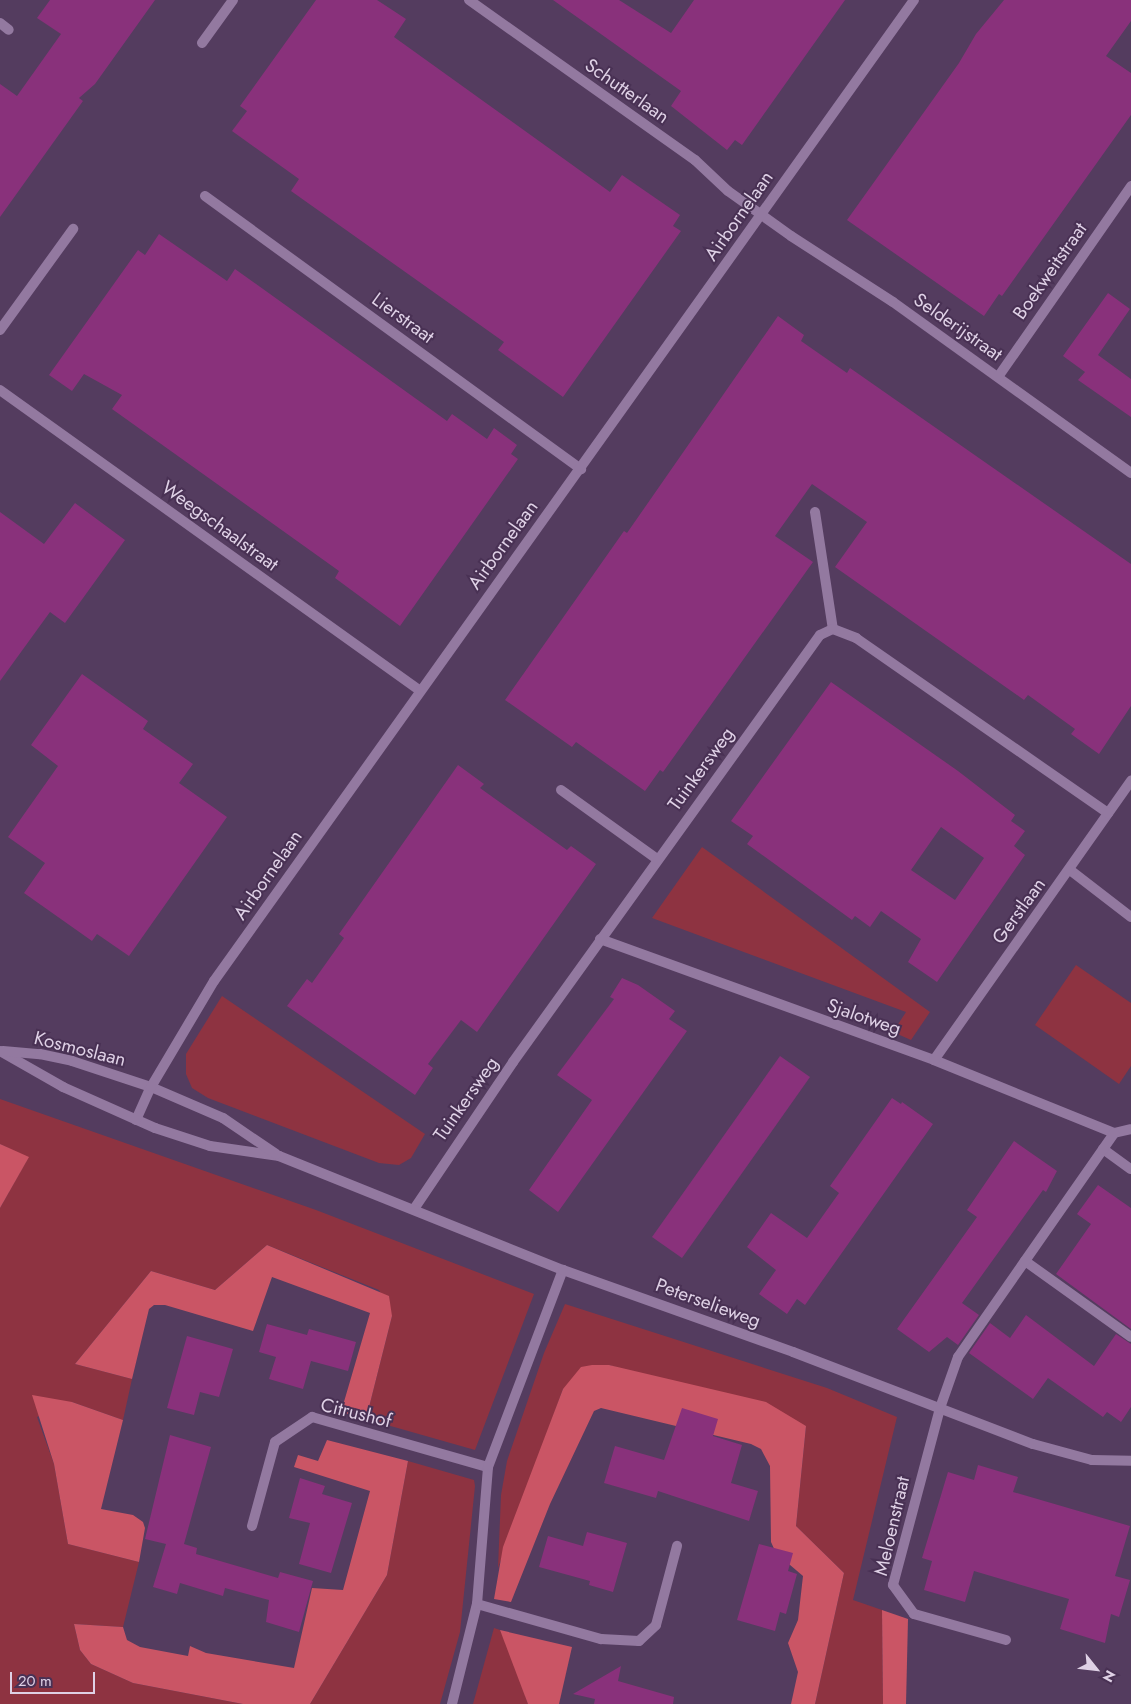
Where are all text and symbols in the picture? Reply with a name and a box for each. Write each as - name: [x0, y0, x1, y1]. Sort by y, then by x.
- street label: Schutterlaan: [581, 54, 673, 128]
- street label: Airbornelaan: [700, 167, 778, 265]
- street label: Boekweitstraat: [1008, 218, 1092, 324]
- street label: Lierstraat: [367, 288, 439, 348]
- street label: Selderijstraat: [909, 288, 1007, 366]
- street label: Weegschaalstraat: [157, 476, 283, 576]
- street label: Airbornelaan: [463, 496, 543, 594]
- street label: Tuinkersweg: [663, 723, 739, 815]
- street label: Airbornelaan: [229, 826, 307, 924]
- street label: Gerstlaan: [987, 874, 1051, 948]
- street label: Sjalotweg: [824, 994, 904, 1040]
- street label: Kosmoslaan: [32, 1027, 128, 1071]
- street label: Tuinkersweg: [429, 1053, 503, 1145]
- street label: Peterselieweg: [652, 1273, 764, 1333]
- street label: Citrushof: [318, 1393, 394, 1433]
- street label: Meloenstraat: [870, 1474, 914, 1578]
- north arrow: [1071, 1644, 1121, 1694]
- scale bar: [12, 1662, 98, 1694]
- text: N: [1098, 1667, 1121, 1686]
- text: 20 m: [18, 1670, 52, 1692]

